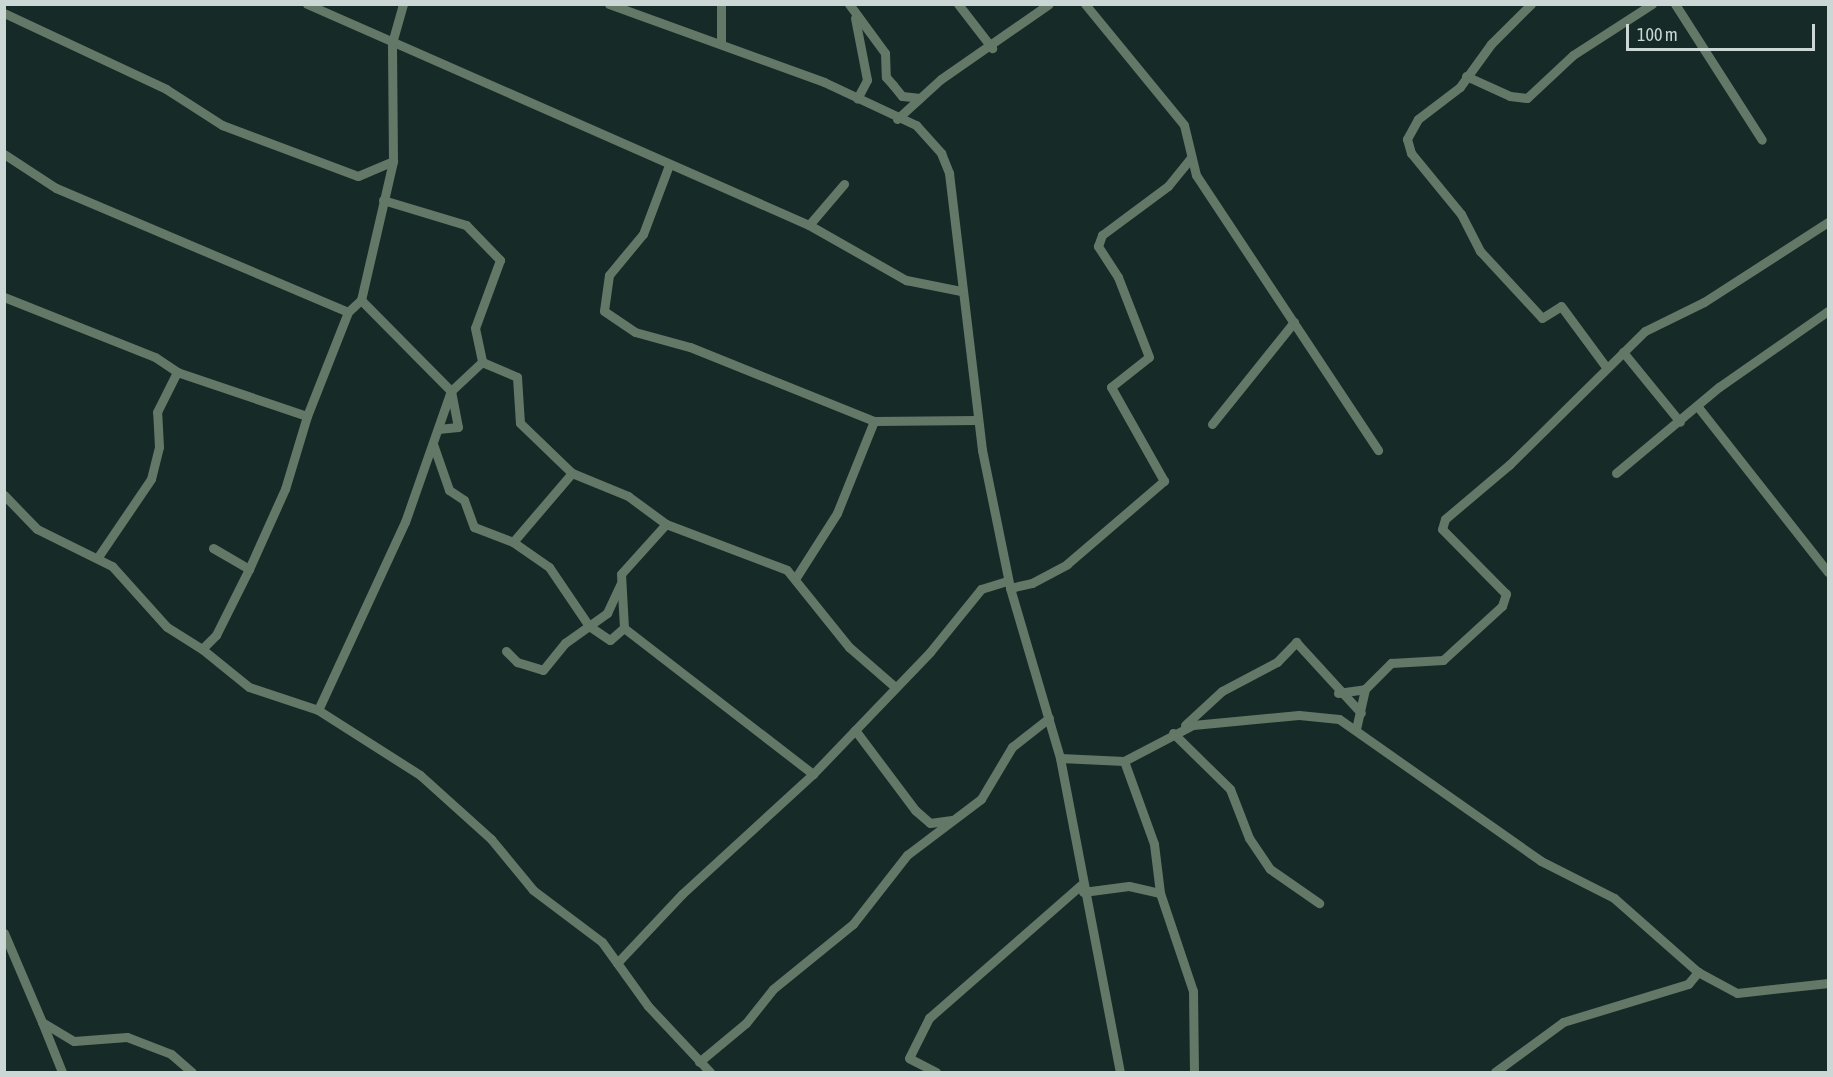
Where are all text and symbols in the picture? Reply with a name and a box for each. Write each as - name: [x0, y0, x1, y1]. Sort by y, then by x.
- scale bar: [1629, 12, 1818, 50]
- text: 100 m: [1637, 24, 1678, 45]

